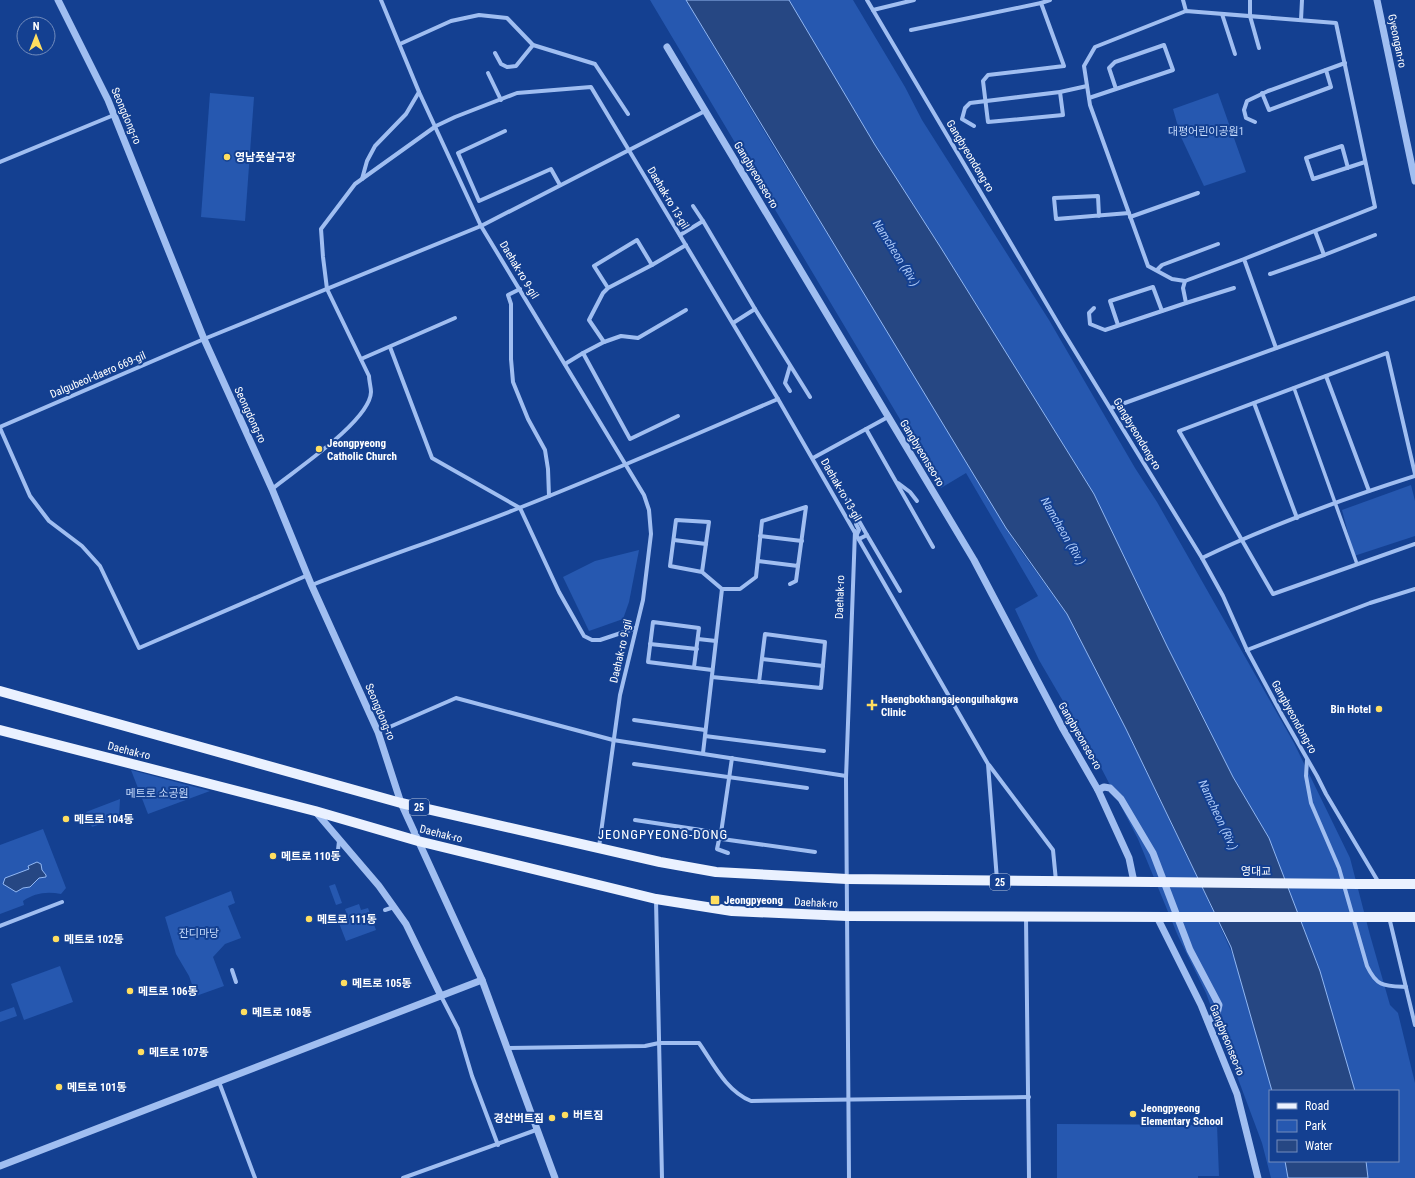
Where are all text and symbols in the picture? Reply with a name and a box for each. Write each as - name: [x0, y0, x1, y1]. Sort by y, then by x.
- street label: Gyeongan-ro: [1385, 13, 1409, 69]
- north arrow: [16, 16, 56, 56]
- text: N: [33, 20, 40, 33]
- street label: Seongdong-ro: [108, 86, 144, 147]
- street label: Gangbyeondong-ro: [943, 118, 997, 195]
- park label: 대평어린이공원1: [1168, 125, 1244, 138]
- street label: Gangbyeonseo-ro: [731, 139, 781, 211]
- place label: 영남풋살구장: [235, 151, 296, 164]
- marker: 영남풋살구장: [222, 152, 232, 162]
- street label: Daehak-ro 13-gil: [644, 165, 692, 231]
- water label: Namcheon (Riv.): [870, 217, 922, 289]
- street label: Daehak-ro 9-gil: [497, 239, 541, 301]
- street label: Dalgubeol-daero 669-gil: [48, 349, 148, 401]
- street label: Seongdong-ro: [231, 385, 269, 446]
- street label: Gangbyeondong-ro: [1110, 396, 1164, 473]
- street label: Gangbyeonseo-ro: [897, 417, 947, 489]
- place label: Jeongpyeong Catholic Church: [327, 437, 397, 463]
- marker: Jeongpyeong Catholic Church: [314, 444, 324, 454]
- street label: Daehak-ro 13-gil: [818, 456, 864, 524]
- water label: Namcheon (Riv.): [1038, 495, 1088, 568]
- street label: Daehak-ro: [833, 574, 847, 619]
- street label: Daehak-ro 9-gil: [607, 618, 635, 684]
- street label: Gangbyeondong-ro: [1269, 678, 1320, 756]
- street label: Seongdong-ro: [362, 682, 398, 743]
- place label: Haengbokhangajeonguihakgwa Clinic: [881, 693, 1018, 719]
- marker: Haengbokhangajeonguihakgwa Clinic: [866, 699, 878, 711]
- street label: Gangbyeonseo-ro: [1055, 700, 1105, 772]
- place label: Bin Hotel: [1330, 703, 1371, 716]
- marker: Bin Hotel: [1374, 704, 1384, 714]
- street label: Daehak-ro: [106, 739, 152, 763]
- water label: Namcheon (Riv.): [1196, 778, 1240, 853]
- park label: 메트로 소공원: [125, 787, 189, 800]
- road number: 25: [409, 799, 429, 815]
- place label: 메트로 104동: [74, 813, 134, 826]
- marker: 메트로 104동: [61, 814, 71, 824]
- street label: Daehak-ro: [418, 822, 464, 846]
- district label: JEONGPYEONG-DONG: [598, 827, 728, 842]
- place label: 메트로 110동: [281, 850, 341, 863]
- marker: 메트로 110동: [268, 851, 278, 861]
- street label: 영대교: [1241, 865, 1271, 878]
- road number: 25: [990, 874, 1010, 890]
- marker: Jeongpyeong: [709, 894, 721, 906]
- place label: Jeongpyeong: [724, 894, 783, 907]
- street label: Daehak-ro: [794, 895, 839, 911]
- place label: 메트로 111동: [317, 913, 377, 926]
- marker: 메트로 111동: [304, 914, 314, 924]
- park label: 잔디마당: [179, 927, 219, 940]
- place label: 메트로 102동: [64, 933, 124, 946]
- marker: 메트로 102동: [51, 934, 61, 944]
- place label: 메트로 105동: [352, 977, 412, 990]
- marker: 메트로 105동: [339, 978, 349, 988]
- place label: 메트로 106동: [138, 985, 198, 998]
- marker: 메트로 106동: [125, 986, 135, 996]
- street label: Gangbyeonseo-ro: [1207, 1003, 1247, 1078]
- place label: 메트로 108동: [252, 1006, 312, 1019]
- marker: 메트로 108동: [239, 1007, 249, 1017]
- place label: 메트로 107동: [149, 1046, 209, 1059]
- marker: 메트로 107동: [136, 1047, 146, 1057]
- place label: 메트로 101동: [67, 1081, 127, 1094]
- marker: 메트로 101동: [54, 1082, 64, 1092]
- legend: [1269, 1090, 1399, 1162]
- text: Road: [1305, 1099, 1329, 1113]
- place label: Jeongpyeong Elementary School: [1141, 1102, 1223, 1128]
- place label: 버트짐: [573, 1109, 603, 1122]
- marker: Jeongpyeong Elementary School: [1128, 1109, 1138, 1119]
- marker: 버트짐: [560, 1110, 570, 1120]
- place label: 경산버트짐: [493, 1112, 544, 1125]
- marker: 경산버트짐: [547, 1113, 557, 1123]
- text: Park: [1305, 1119, 1327, 1133]
- text: Water: [1305, 1139, 1333, 1153]

